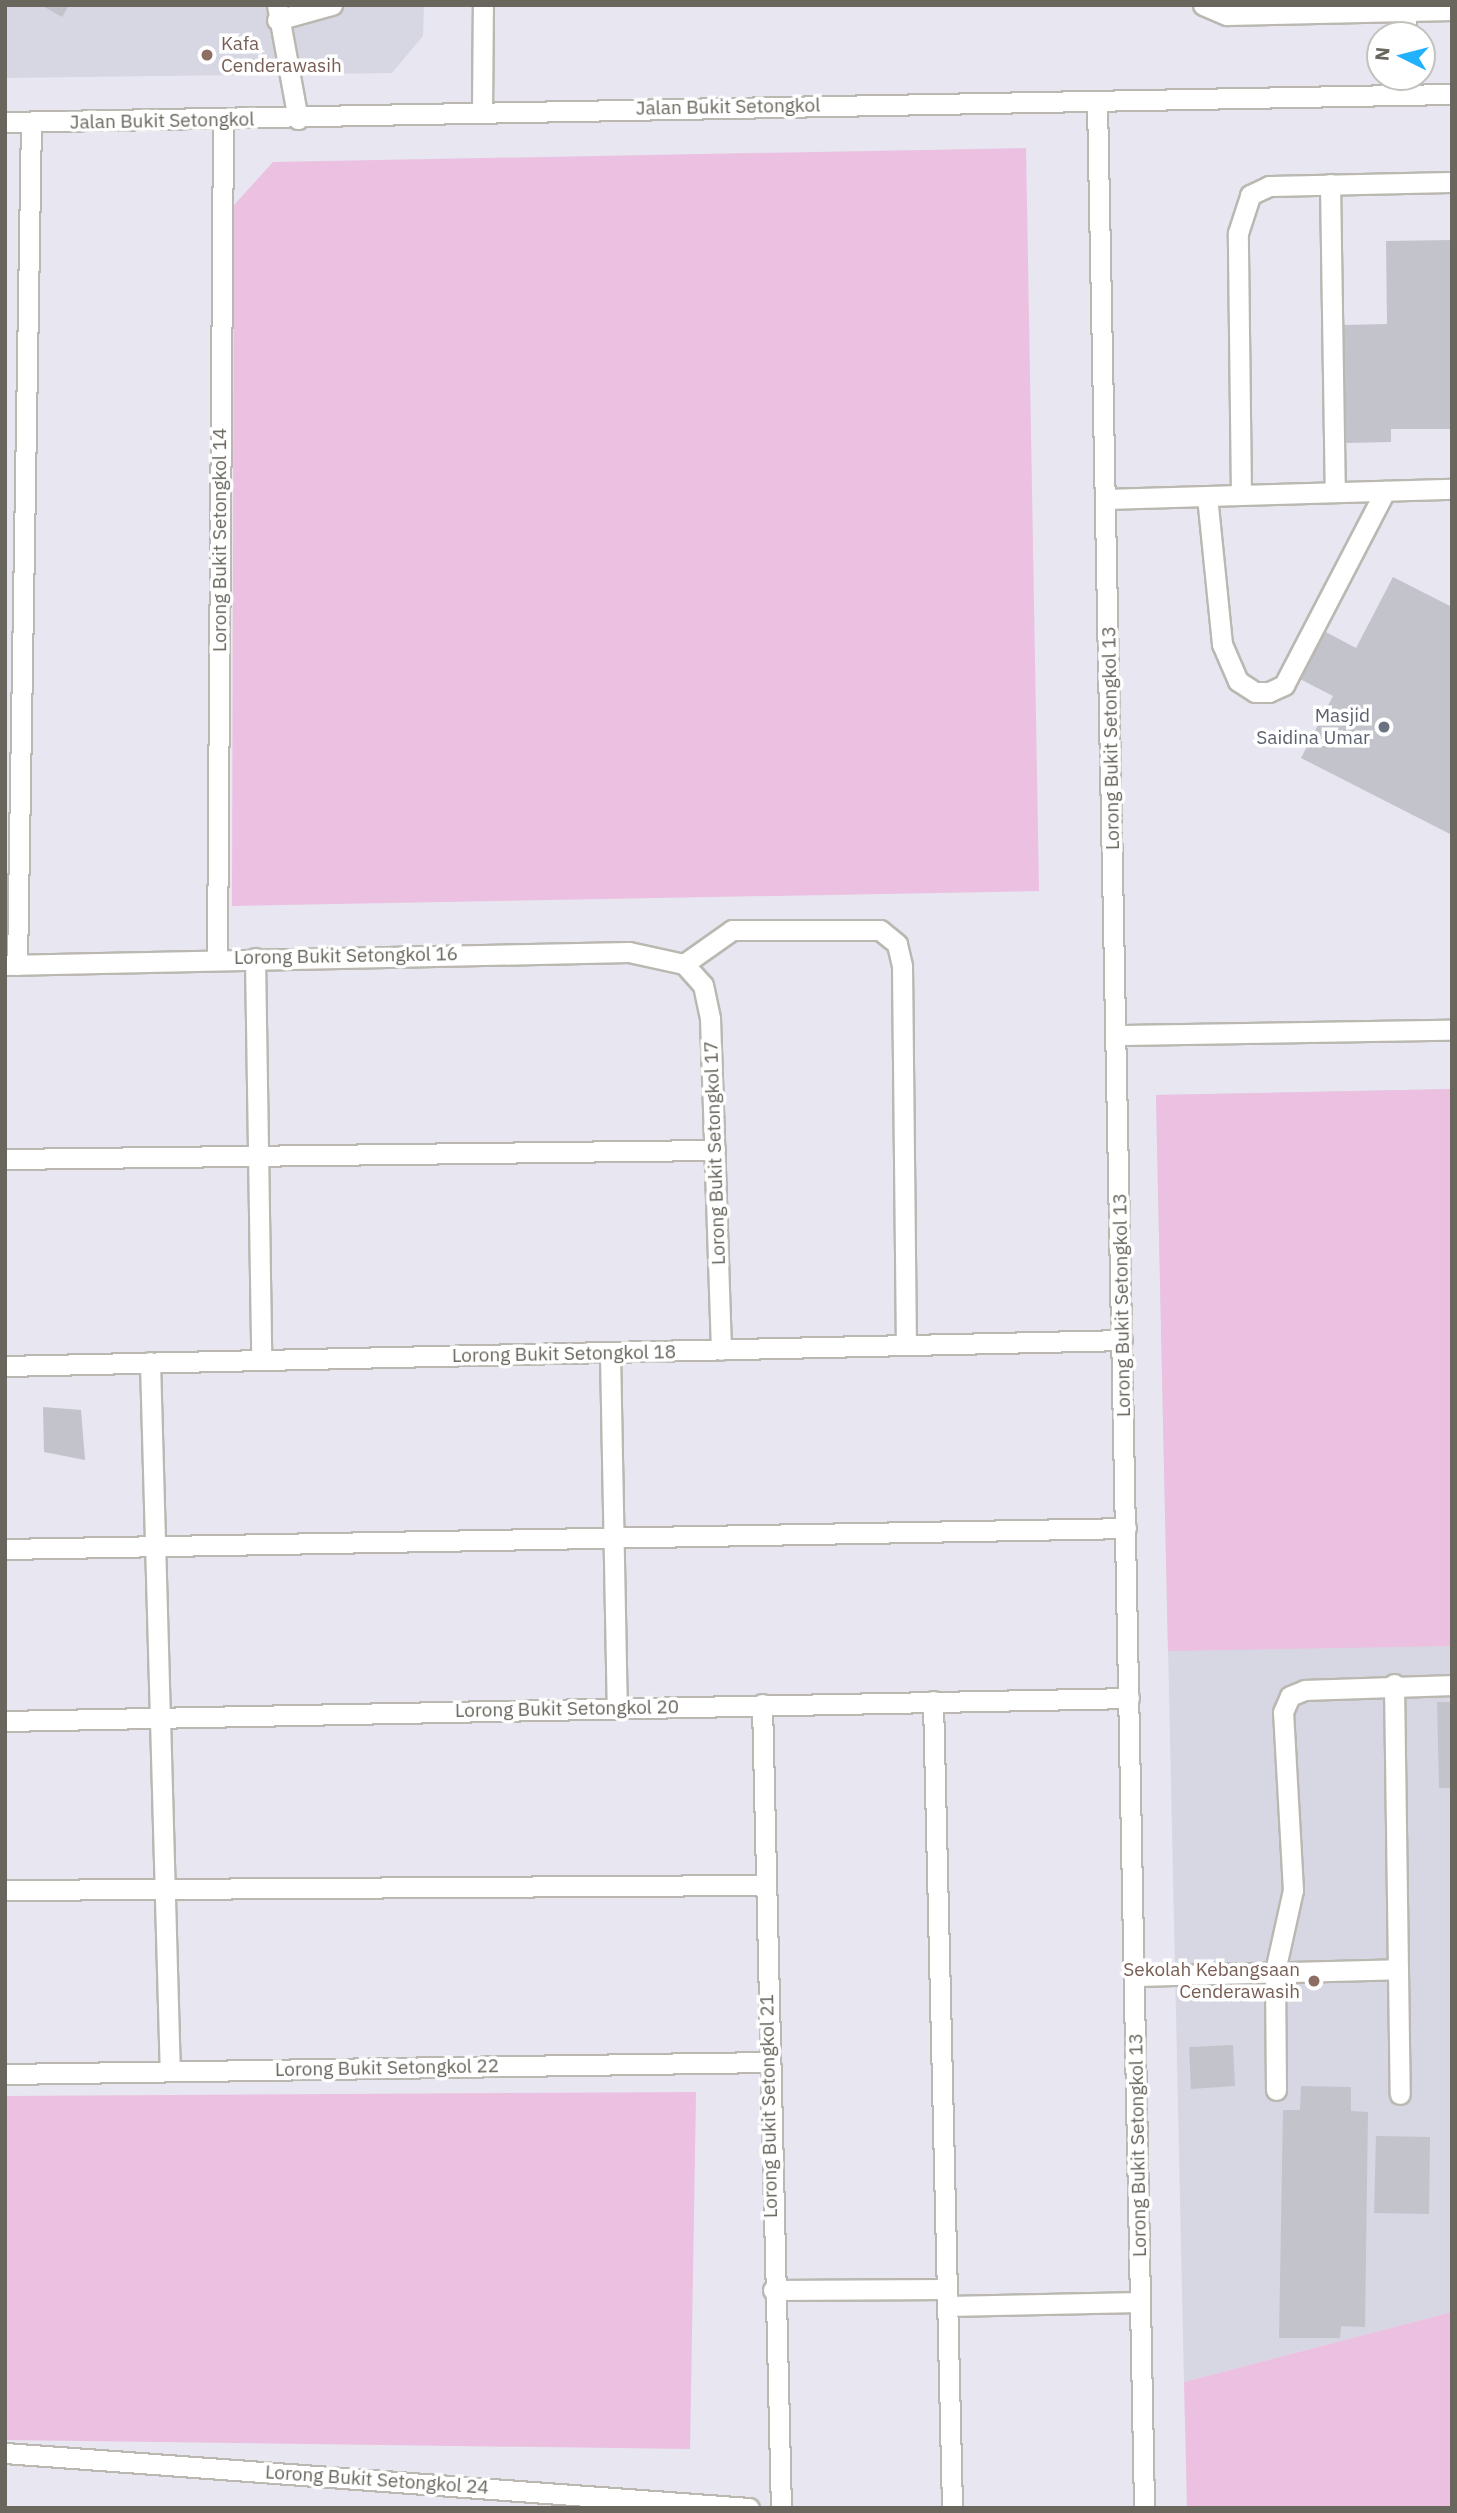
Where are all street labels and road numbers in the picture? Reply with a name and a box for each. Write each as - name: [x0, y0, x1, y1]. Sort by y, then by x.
- street label: Jalan Bukit Setongkol: [636, 94, 820, 120]
- street label: Jalan Bukit Setongkol: [70, 108, 254, 134]
- street label: Lorong Bukit Setongkol 14: [209, 428, 231, 652]
- street label: Lorong Bukit Setongkol 13: [1098, 626, 1124, 850]
- street label: Lorong Bukit Setongkol 16: [234, 943, 458, 969]
- street label: Lorong Bukit Setongkol 17: [700, 1041, 730, 1265]
- street label: Lorong Bukit Setongkol 13: [1109, 1193, 1135, 1417]
- street label: Lorong Bukit Setongkol 18: [452, 1341, 676, 1367]
- street label: Lorong Bukit Setongkol 20: [455, 1696, 679, 1722]
- street label: Lorong Bukit Setongkol 21: [756, 1994, 782, 2218]
- street label: Lorong Bukit Setongkol 13: [1125, 2033, 1151, 2257]
- street label: Lorong Bukit Setongkol 22: [275, 2055, 499, 2081]
- street label: Lorong Bukit Setongkol 24: [264, 2461, 490, 2499]

